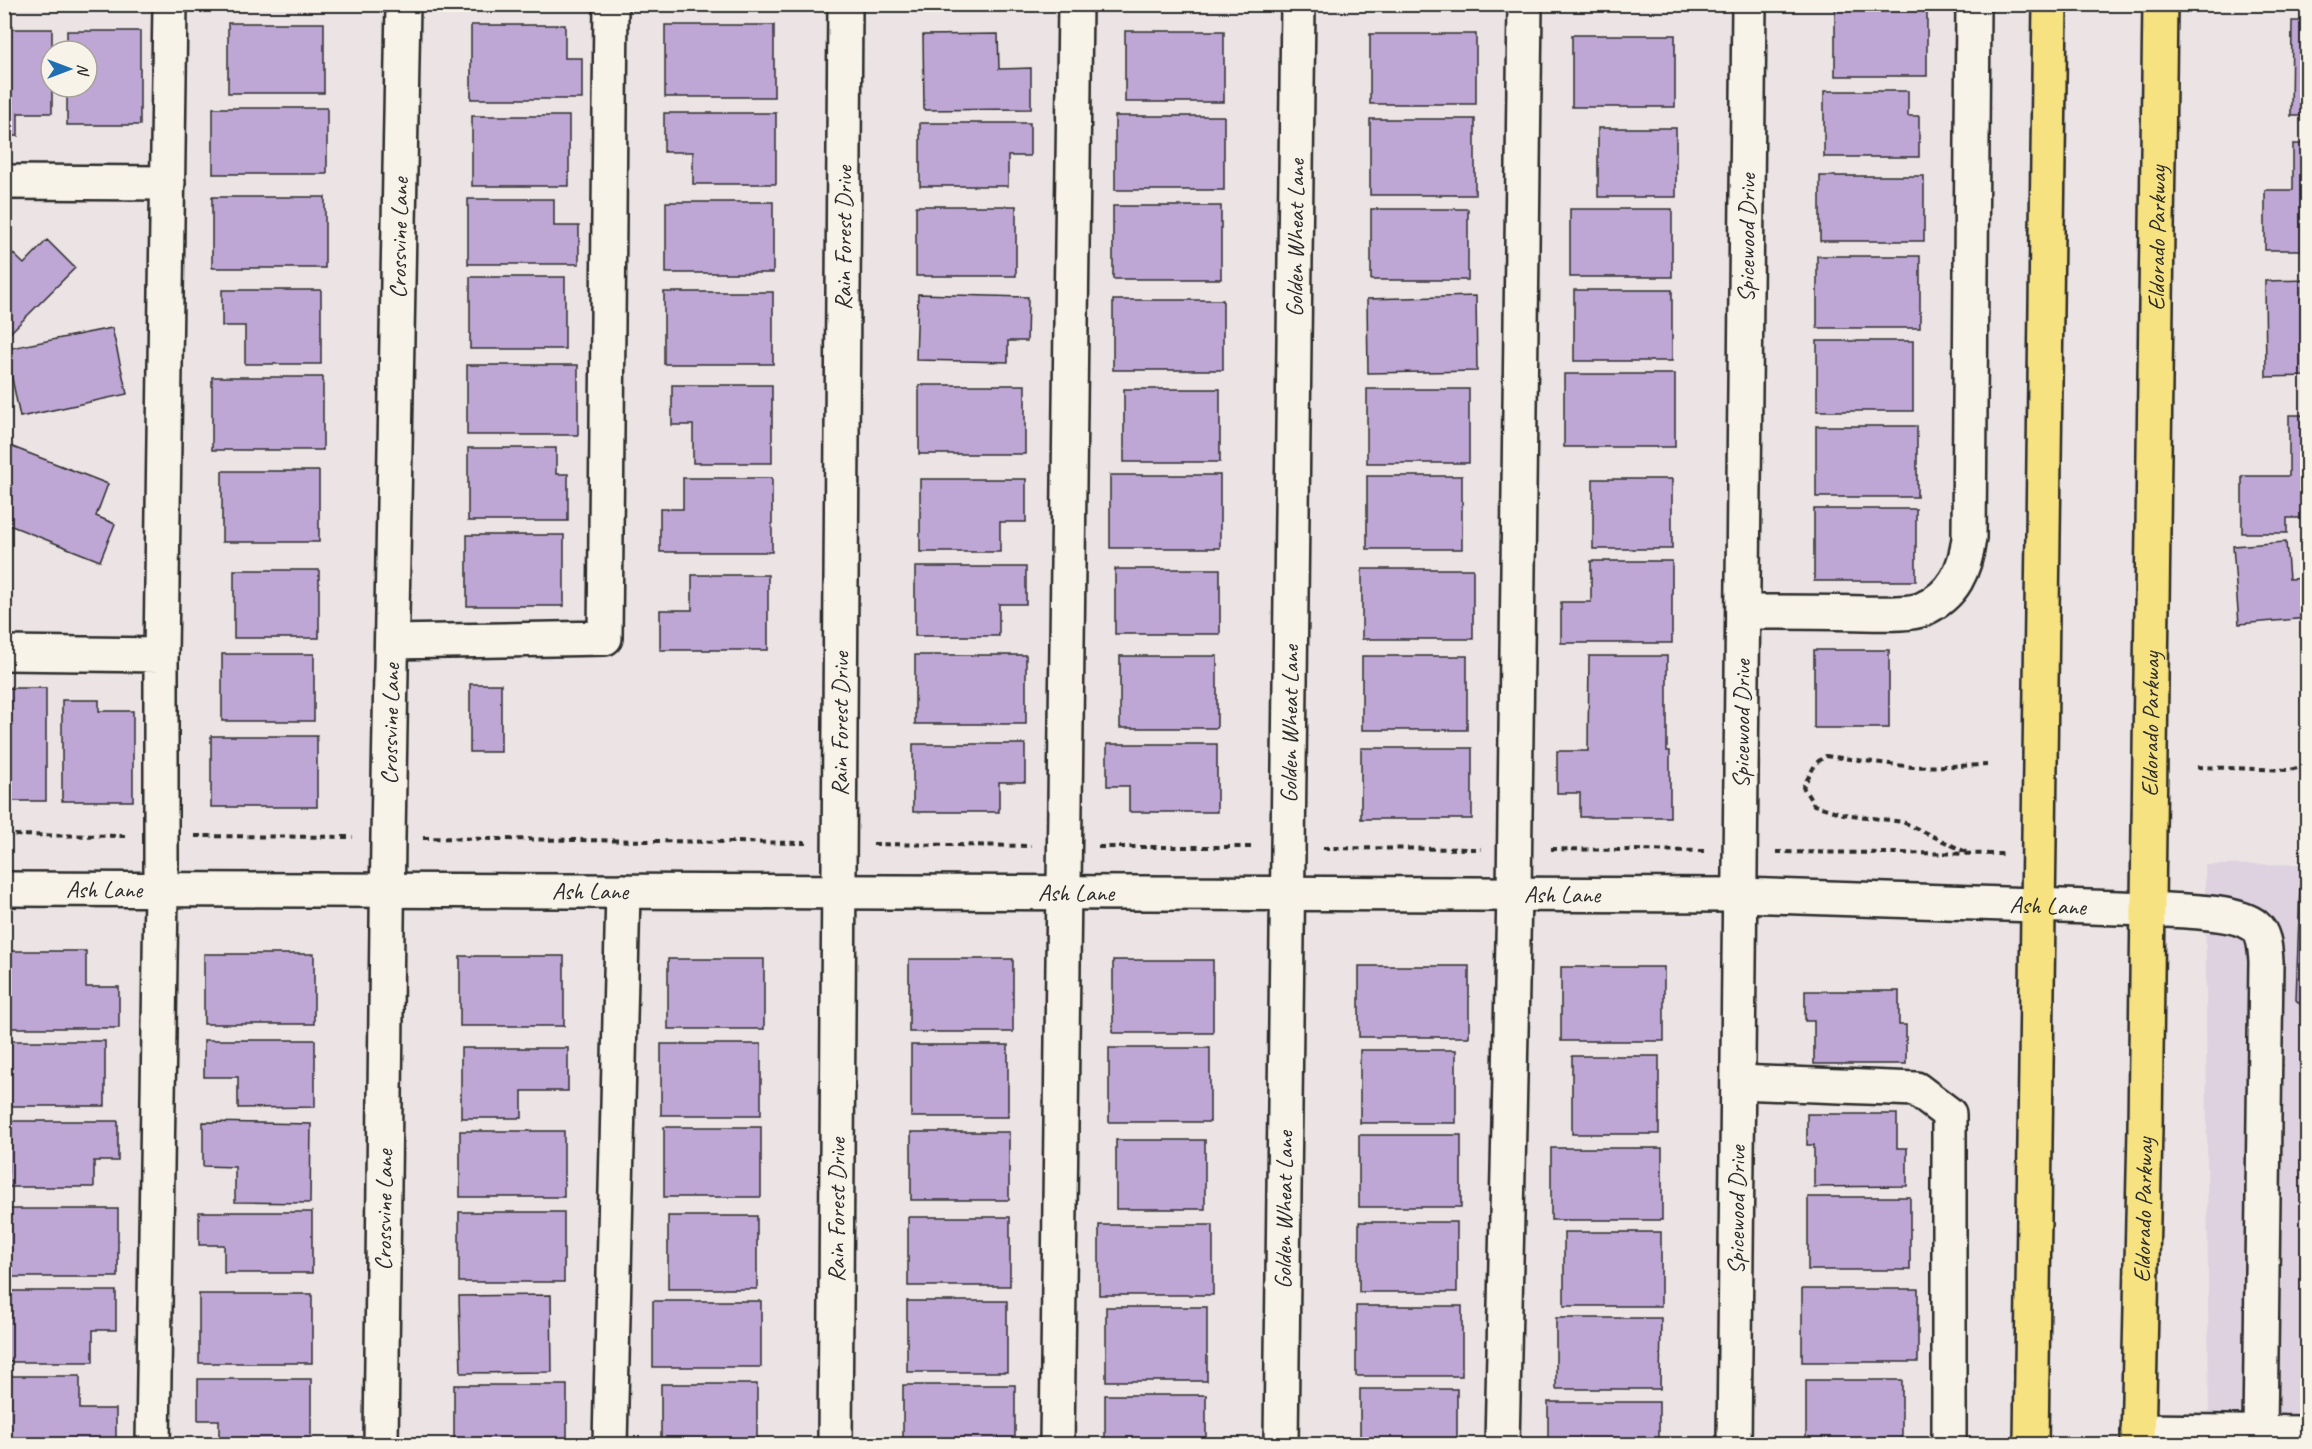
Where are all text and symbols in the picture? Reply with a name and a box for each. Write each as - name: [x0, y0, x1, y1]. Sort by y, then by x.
- north arrow: [39, 39, 99, 99]
- text: N: [73, 64, 93, 77]
- street label: Golden Wheat Lane: [1279, 157, 1311, 317]
- street label: Rain Forest Drive: [828, 164, 859, 310]
- street label: Eldorado Parkway: [2141, 164, 2173, 311]
- street label: Spicewood Drive: [1731, 171, 1762, 303]
- street label: Crossvine Lane: [383, 175, 415, 299]
- street label: Golden Wheat Lane: [1274, 643, 1305, 803]
- street label: Rain Forest Drive: [824, 650, 856, 796]
- street label: Eldorado Parkway: [2134, 650, 2166, 797]
- street label: Spicewood Drive: [1726, 657, 1757, 789]
- street label: Crossvine Lane: [374, 661, 406, 785]
- street label: Ash Lane: [66, 874, 144, 904]
- street label: Ash Lane: [552, 876, 630, 906]
- street label: Ash Lane: [1038, 878, 1116, 908]
- street label: Ash Lane: [1524, 879, 1602, 910]
- street label: Ash Lane: [2009, 889, 2089, 922]
- street label: Golden Wheat Lane: [1268, 1129, 1300, 1289]
- street label: Eldorado Parkway: [2127, 1135, 2160, 1283]
- street label: Rain Forest Drive: [821, 1136, 852, 1282]
- street label: Spicewood Drive: [1721, 1143, 1752, 1275]
- street label: Crossvine Lane: [368, 1147, 399, 1271]

